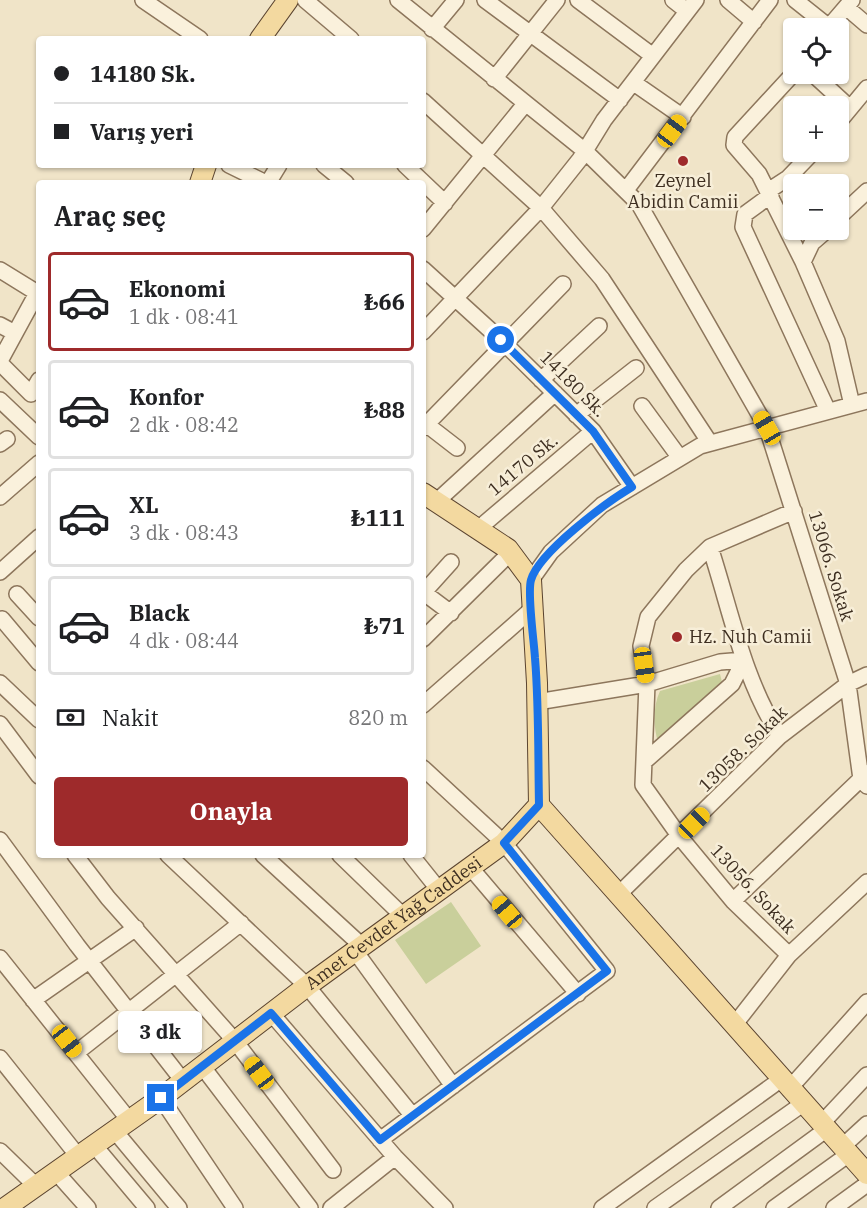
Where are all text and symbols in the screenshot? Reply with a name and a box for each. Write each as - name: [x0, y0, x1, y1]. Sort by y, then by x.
- map controls: [783, 18, 849, 240]
- button: locate: [783, 18, 849, 84]
- text: 14180 Sk.: [90, 59, 196, 88]
- button: +: [783, 96, 849, 162]
- car: [654, 111, 690, 151]
- text: Varış yeri: [90, 117, 193, 146]
- marker: Zeynel Abidin Camii: [676, 154, 690, 168]
- place label: Zeynel Abidin Camii: [628, 169, 739, 213]
- button: −: [783, 174, 849, 240]
- text: Araç seç: [54, 198, 166, 233]
- text: Ekonomi: [129, 274, 226, 303]
- icon: car: [57, 275, 111, 329]
- text: ₺66: [364, 287, 405, 316]
- text: 1 dk · 08:41: [129, 303, 239, 330]
- route start: [487, 326, 514, 353]
- street label: 14180 Sk.: [535, 346, 611, 422]
- text: Konfor: [129, 382, 204, 411]
- icon: car: [57, 383, 111, 437]
- text: ₺88: [364, 395, 405, 424]
- car: [750, 408, 784, 448]
- text: 2 dk · 08:42: [129, 411, 239, 438]
- street label: 14170 Sk.: [483, 429, 562, 501]
- text: XL: [129, 490, 159, 519]
- icon: car: [57, 491, 111, 545]
- text: ₺111: [351, 503, 405, 532]
- street label: 13066. Sokak: [804, 508, 859, 624]
- text: 3 dk · 08:43: [129, 519, 239, 546]
- text: Black: [129, 598, 190, 627]
- icon: car: [57, 599, 111, 653]
- text: ₺71: [364, 611, 405, 640]
- place label: Hz. Nuh Camii: [689, 625, 812, 648]
- text: 4 dk · 08:44: [129, 627, 239, 654]
- marker: Hz. Nuh Camii: [670, 630, 684, 644]
- car: [633, 646, 655, 684]
- street label: 13058. Sokak: [693, 700, 792, 797]
- icon: cash: [54, 701, 87, 734]
- text: Nakit: [102, 703, 159, 732]
- text: 820 m: [348, 704, 408, 731]
- button: Onayla: [54, 777, 408, 846]
- car: [675, 804, 713, 842]
- street label: 13056. Sokak: [706, 839, 801, 939]
- street label: Amet Cevdet Yağ Caddesi: [301, 851, 487, 994]
- car: [489, 892, 525, 932]
- callout: 3 dk: [119, 1011, 203, 1053]
- text: 3 dk: [139, 1018, 181, 1045]
- car: [49, 1021, 85, 1061]
- car: [241, 1053, 277, 1093]
- route end: [147, 1084, 174, 1111]

